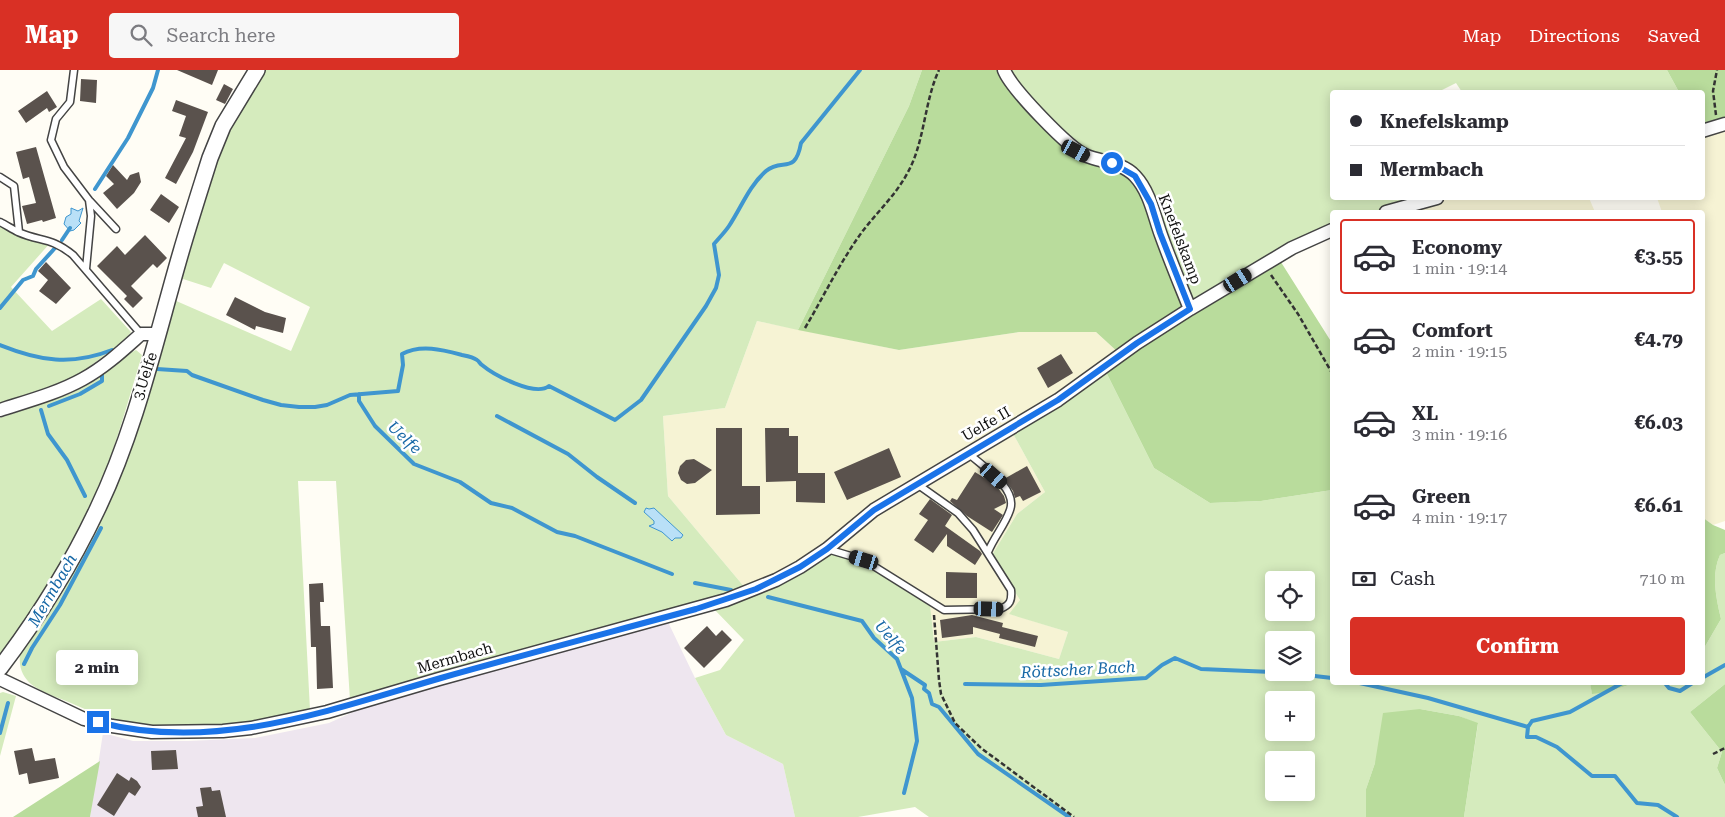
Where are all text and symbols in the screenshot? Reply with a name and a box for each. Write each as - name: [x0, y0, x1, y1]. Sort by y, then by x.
- search box: [109, 13, 459, 58]
- text: Map: [25, 21, 79, 49]
- icon: search: [127, 21, 155, 49]
- text: Search here: [167, 24, 275, 47]
- text: Map: [1463, 25, 1501, 46]
- text: Directions: [1529, 25, 1620, 46]
- text: Saved: [1648, 25, 1700, 46]
- text: Knefelskamp: [1380, 110, 1509, 133]
- car: [1059, 137, 1092, 165]
- route start: [1101, 152, 1123, 174]
- text: Mermbach: [1380, 158, 1483, 181]
- street label: Knefelskamp: [1155, 191, 1205, 287]
- icon: car: [1352, 234, 1397, 279]
- text: Economy: [1412, 236, 1502, 259]
- text: €3.55: [1634, 245, 1683, 268]
- text: 1 min · 19:14: [1412, 259, 1507, 278]
- car: [1221, 266, 1254, 294]
- icon: car: [1352, 317, 1397, 362]
- text: Comfort: [1412, 319, 1493, 342]
- text: €4.79: [1634, 328, 1683, 351]
- text: 2 min · 19:15: [1412, 342, 1507, 361]
- street label: 3.Uelfe: [129, 350, 161, 402]
- icon: car: [1352, 400, 1397, 445]
- text: XL: [1412, 402, 1438, 425]
- street label: Uelfe II: [958, 403, 1014, 445]
- text: €6.03: [1634, 411, 1683, 434]
- water label: Uelfe: [384, 417, 425, 458]
- text: 3 min · 19:16: [1412, 425, 1507, 444]
- car: [977, 460, 1010, 492]
- icon: car: [1352, 483, 1397, 528]
- text: Green: [1412, 485, 1470, 508]
- text: €6.61: [1634, 494, 1683, 517]
- text: 4 min · 19:17: [1412, 508, 1507, 527]
- car: [847, 548, 880, 572]
- water label: Mermbach: [23, 550, 81, 631]
- icon: cash: [1350, 565, 1378, 593]
- text: Cash: [1390, 567, 1435, 590]
- text: 710 m: [1639, 569, 1685, 588]
- map controls: [1265, 571, 1315, 801]
- button: locate: [1265, 571, 1315, 621]
- car: [973, 601, 1004, 617]
- water label: Uelfe: [871, 616, 911, 658]
- button: Confirm: [1350, 617, 1685, 675]
- button: layers: [1265, 631, 1315, 681]
- street label: Mermbach: [415, 639, 495, 677]
- callout: 2 min: [57, 650, 139, 684]
- water label: Röttscher Bach: [1019, 657, 1136, 682]
- text: 2 min: [75, 658, 119, 677]
- button: +: [1265, 691, 1315, 741]
- route end: [87, 711, 109, 733]
- button: −: [1265, 751, 1315, 801]

